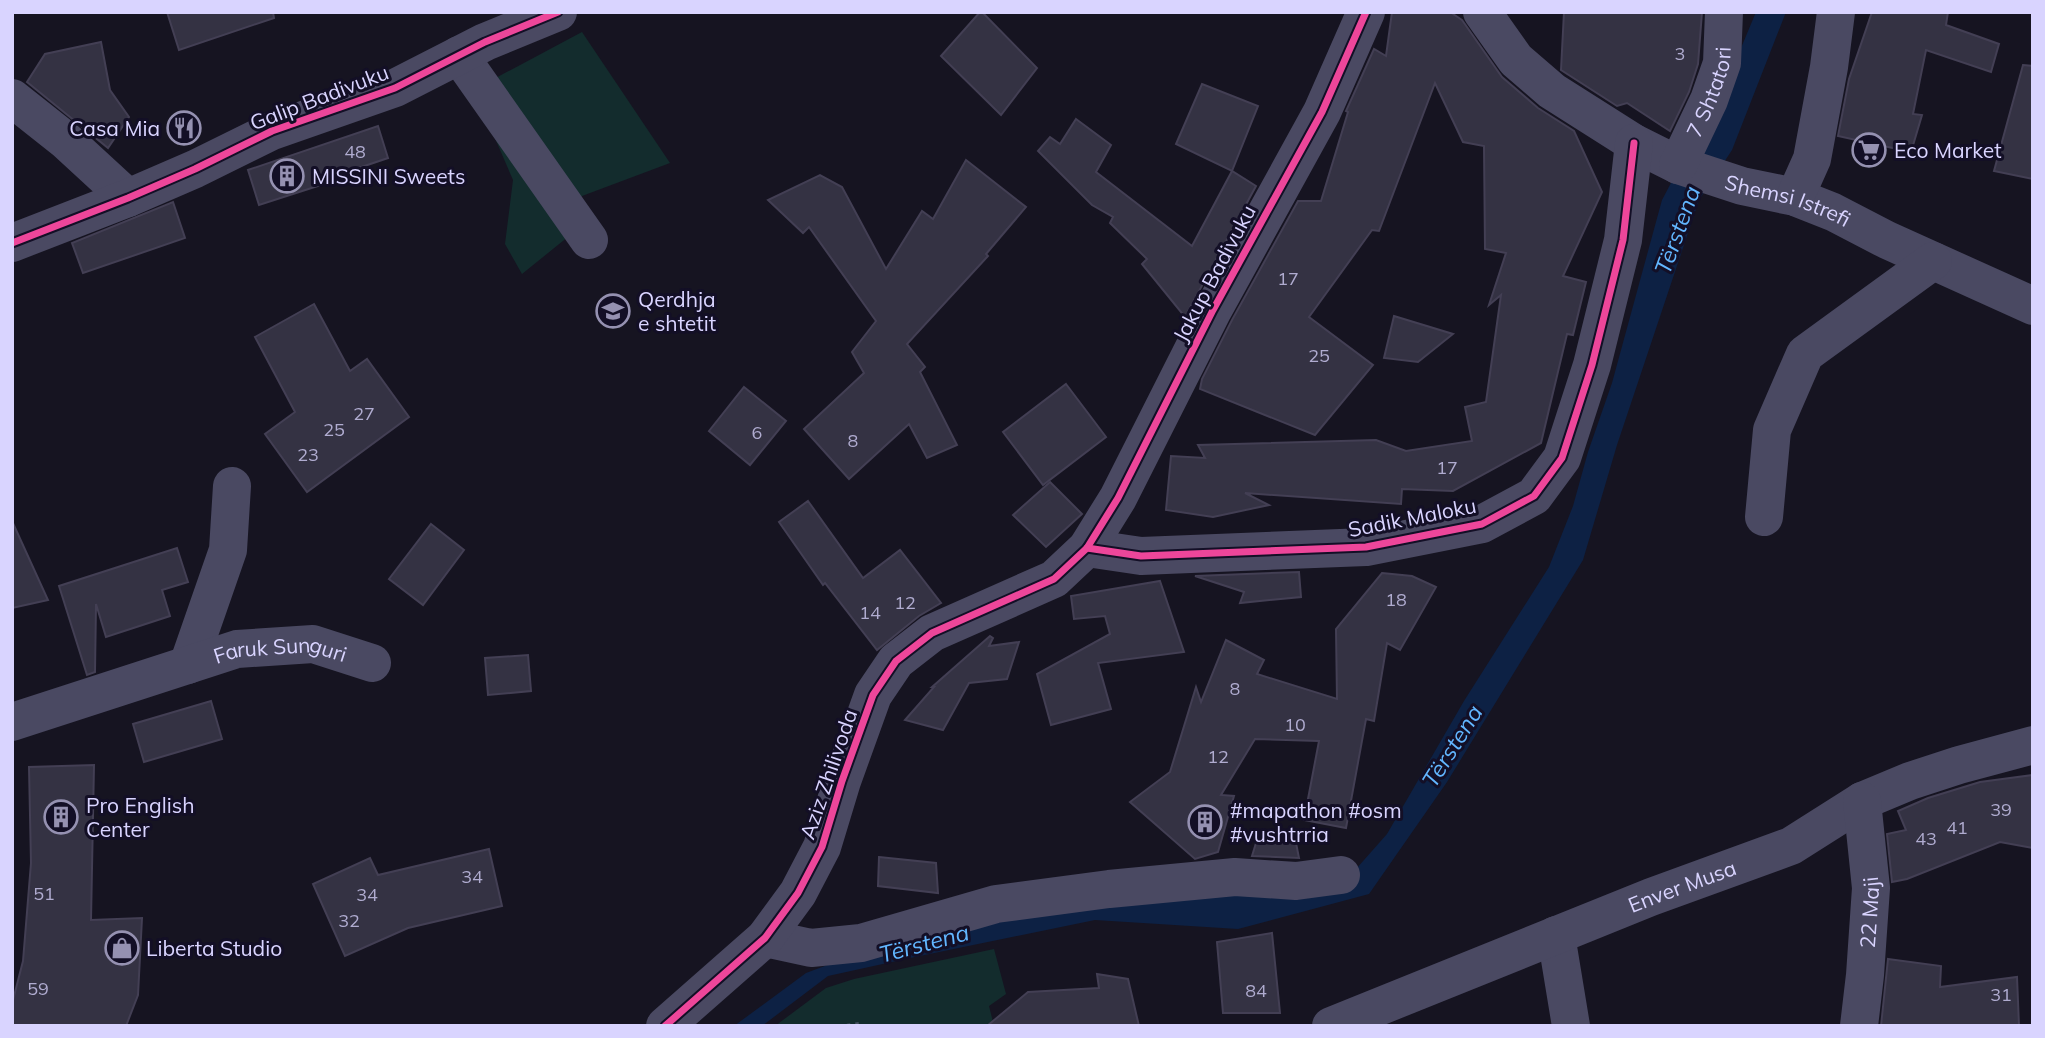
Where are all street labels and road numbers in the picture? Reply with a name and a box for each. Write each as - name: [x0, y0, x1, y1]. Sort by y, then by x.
- street label: 7 Shtatori: [1680, 46, 1736, 141]
- street label: Galip Badivuku: [246, 59, 392, 135]
- street label: Shemsi Istrefi: [1722, 168, 1855, 232]
- street label: Jakup Badivuku: [1167, 200, 1261, 346]
- street label: Sadik Maloku: [1346, 492, 1478, 542]
- street label: Faruk Sunguri: [210, 631, 350, 669]
- street label: Aziz Zhilivoda: [794, 706, 862, 842]
- street label: Enver Musa: [1624, 854, 1740, 918]
- street label: 22 Maji: [1854, 876, 1884, 949]

